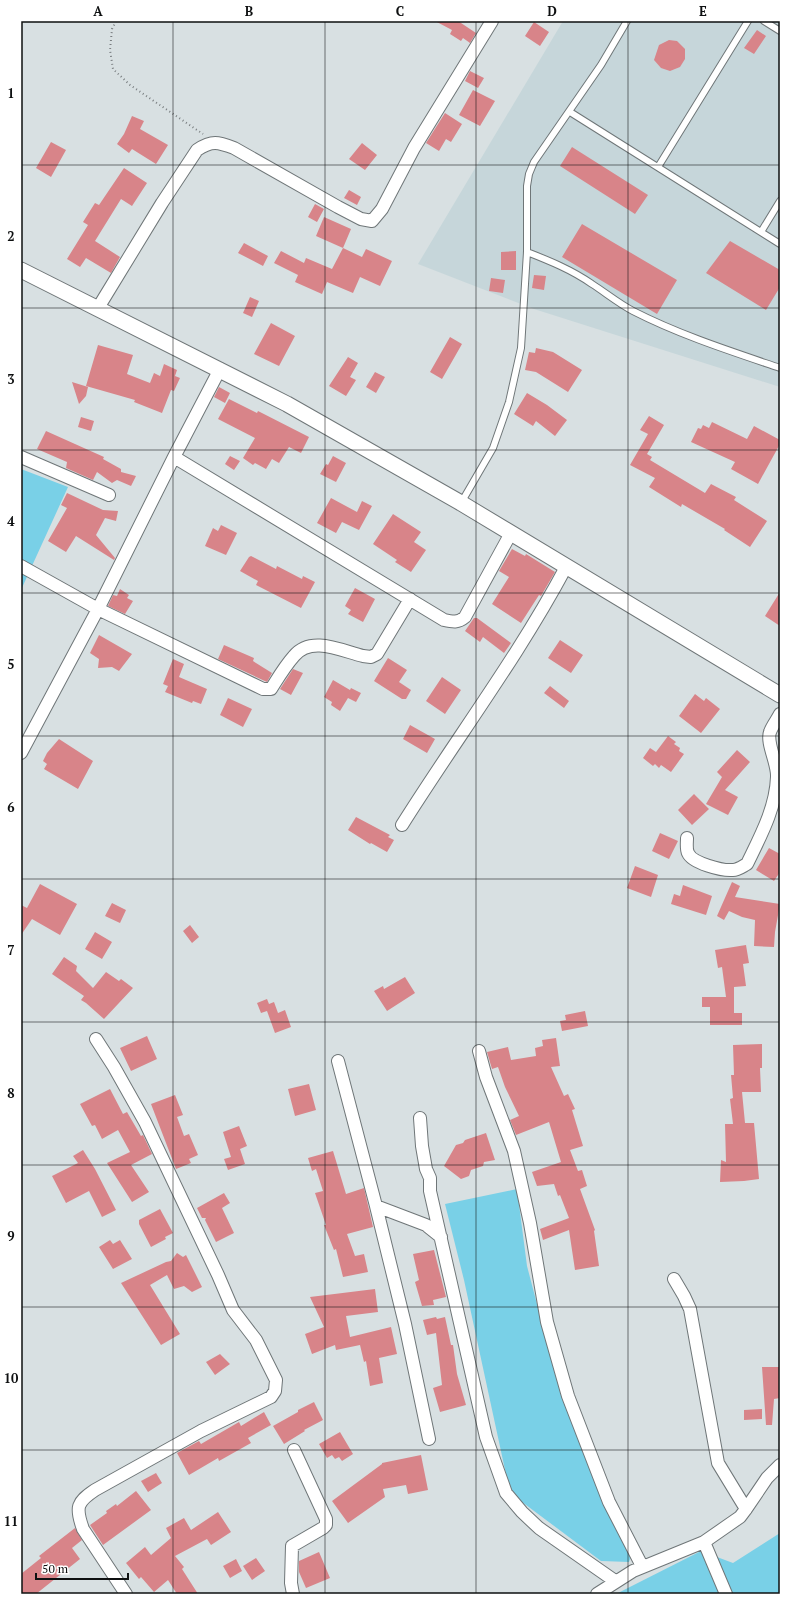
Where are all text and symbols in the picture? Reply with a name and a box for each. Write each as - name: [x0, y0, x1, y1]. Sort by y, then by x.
- text: A: [93, 2, 103, 20]
- text: B: [245, 2, 253, 20]
- text: C: [396, 2, 404, 20]
- text: D: [547, 2, 557, 20]
- text: E: [699, 2, 707, 20]
- text: 1: [7, 84, 15, 102]
- text: 2: [7, 227, 15, 245]
- text: 3: [7, 370, 15, 388]
- text: 4: [7, 512, 15, 530]
- text: 5: [7, 655, 15, 673]
- text: 6: [7, 798, 15, 816]
- text: 7: [7, 941, 15, 959]
- text: 8: [7, 1084, 15, 1102]
- text: 9: [7, 1227, 15, 1245]
- text: 10: [4, 1369, 19, 1387]
- text: 11: [4, 1512, 18, 1530]
- scale bar: [36, 1555, 128, 1581]
- text: 50 m: [42, 1561, 69, 1576]

